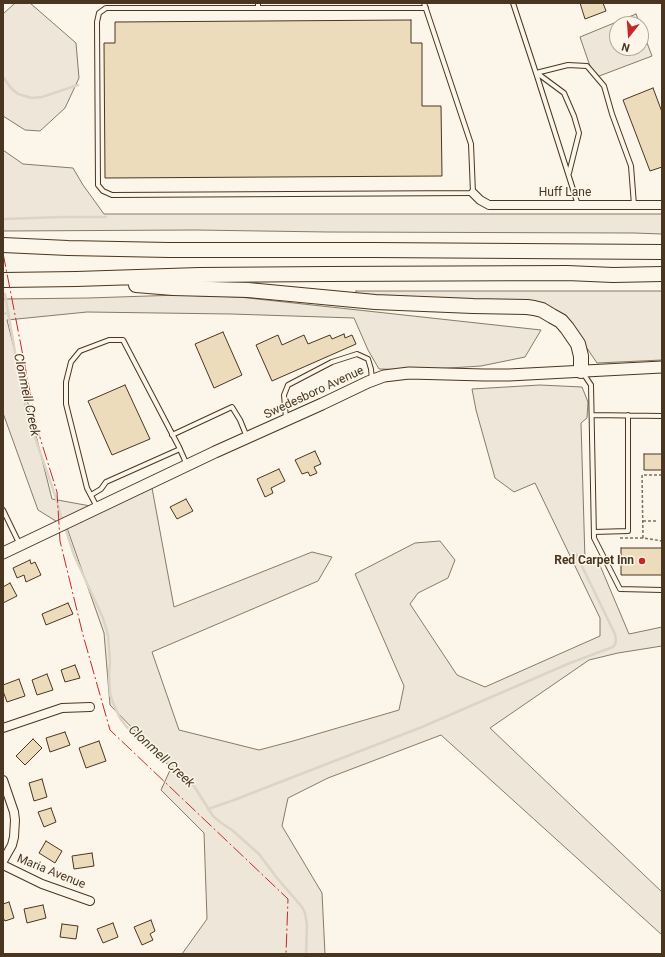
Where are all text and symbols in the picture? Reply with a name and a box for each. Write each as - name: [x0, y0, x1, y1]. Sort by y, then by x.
- north arrow: [609, 16, 649, 56]
- text: N: [620, 40, 631, 54]
- street label: Huff Lane: [539, 186, 591, 200]
- water label: Clonmell Creek: [10, 352, 42, 438]
- street label: Swedesboro Avenue: [262, 364, 366, 422]
- place label: Red Carpet Inn: [554, 554, 634, 568]
- marker: Red Carpet Inn: [637, 556, 647, 566]
- water label: Clonmell Creek: [125, 722, 197, 792]
- street label: Maria Avenue: [15, 852, 87, 892]

